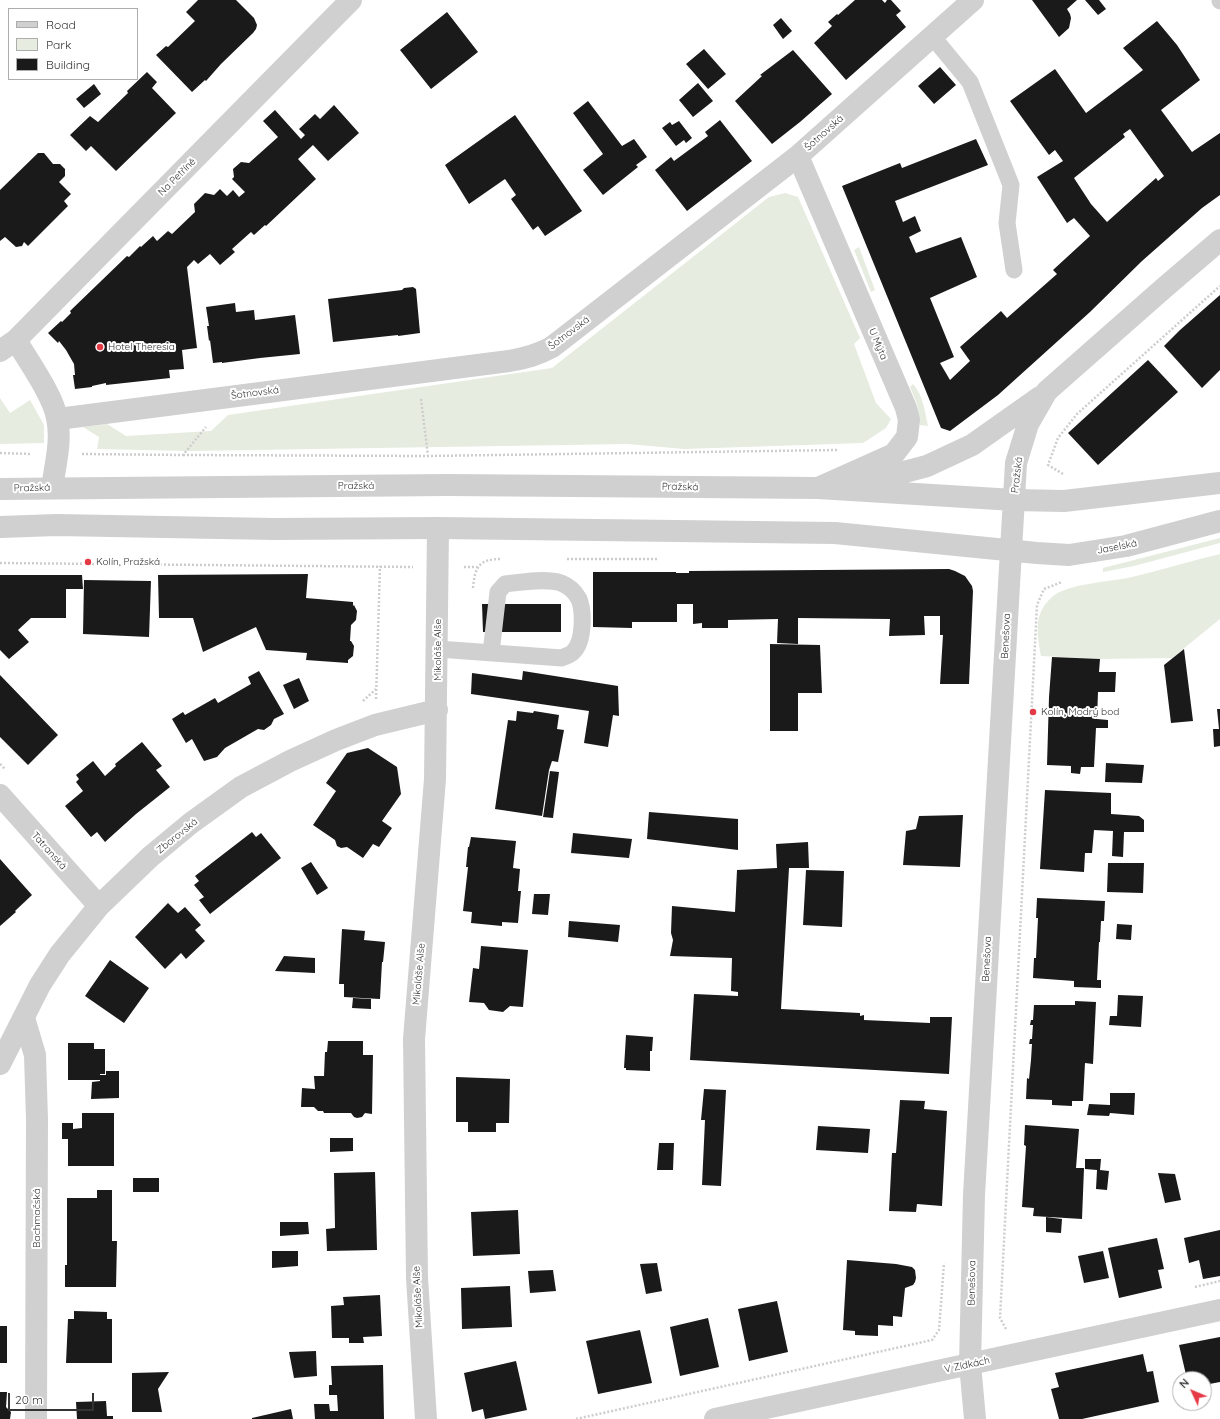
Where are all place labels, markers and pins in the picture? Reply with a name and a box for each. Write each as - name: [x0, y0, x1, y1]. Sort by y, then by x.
- place label: Hotel Theresia: [108, 341, 175, 353]
- marker: Hotel Theresia: [95, 342, 105, 352]
- place label: Kolín, Pražská: [96, 556, 160, 568]
- marker: Kolín, Pražská: [83, 557, 93, 567]
- place label: Kolín, Modrý bod: [1041, 706, 1119, 718]
- marker: Kolín, Modrý bod: [1028, 707, 1038, 717]

